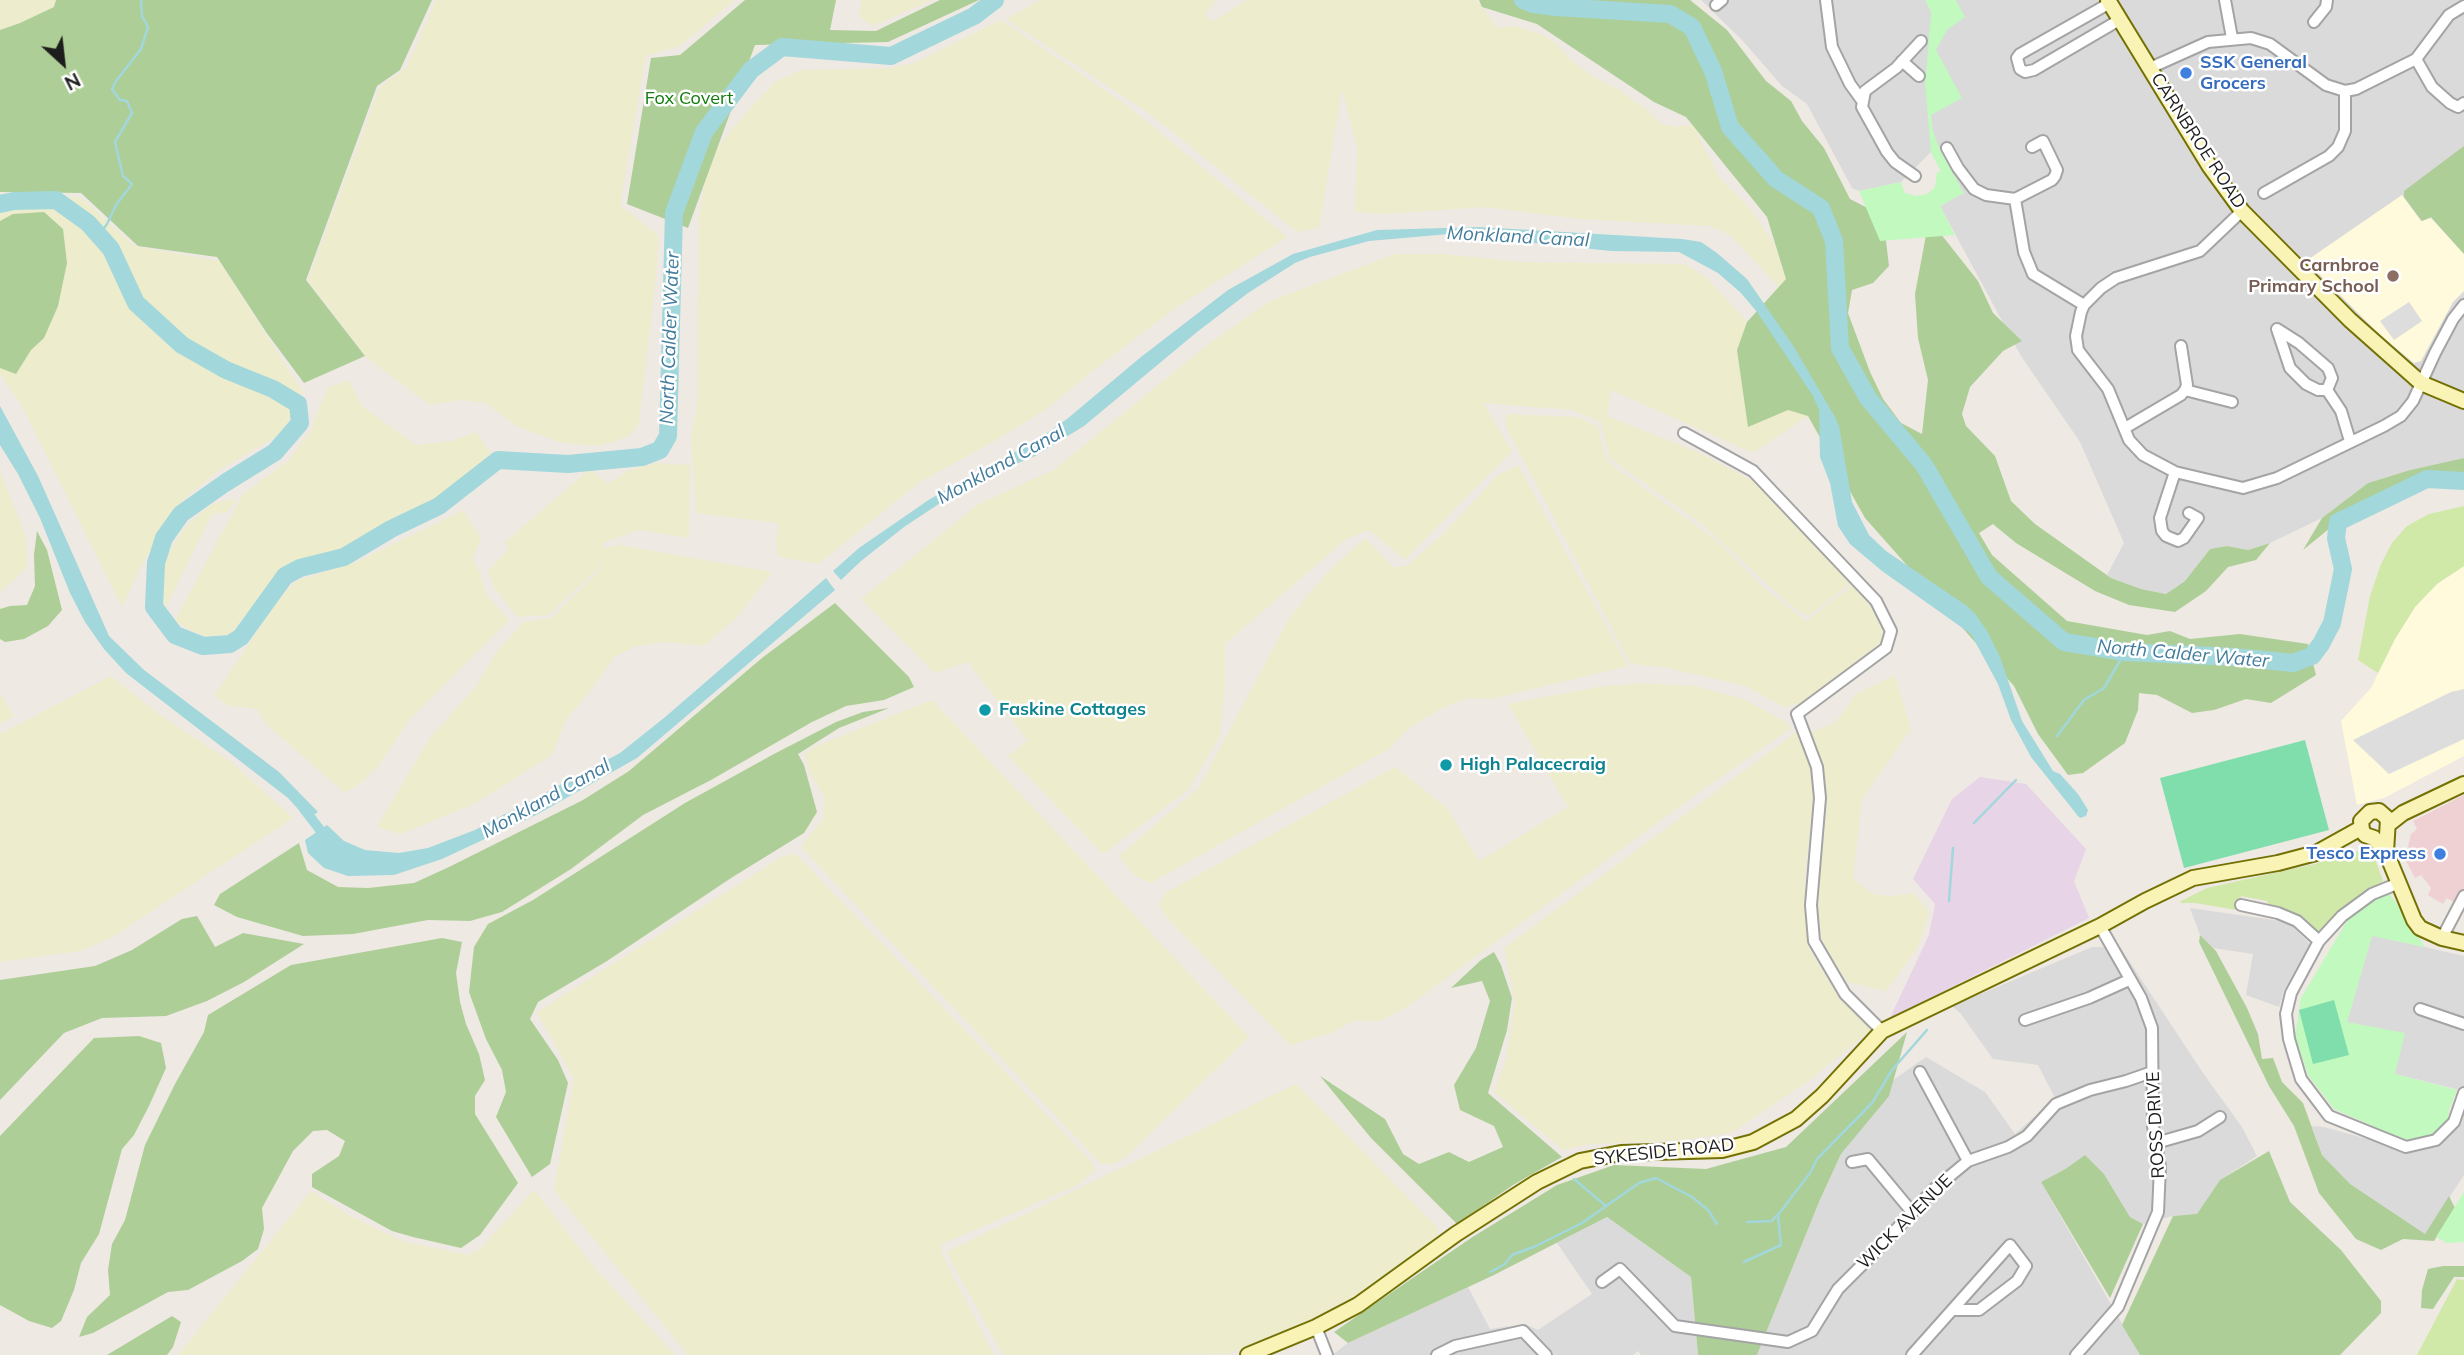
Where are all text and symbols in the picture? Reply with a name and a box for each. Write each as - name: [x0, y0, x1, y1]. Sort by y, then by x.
- north arrow: [28, 28, 98, 98]
- place label: SSK General Grocers: [2200, 52, 2307, 94]
- marker: SSK General Grocers: [2178, 65, 2194, 81]
- text: N: [61, 68, 84, 96]
- street label: CARNBROE ROAD: [2146, 69, 2250, 213]
- park label: Fox Covert: [645, 88, 733, 110]
- water label: Monkland Canal: [1446, 222, 1590, 252]
- water label: North Calder Water: [656, 251, 684, 425]
- place label: Carnbroe Primary School: [2248, 255, 2379, 298]
- marker: Carnbroe Primary School: [2385, 268, 2401, 284]
- water label: Monkland Canal: [933, 420, 1069, 510]
- water label: North Calder Water: [2096, 635, 2270, 673]
- place label: Faskine Cottages: [999, 699, 1146, 721]
- marker: Faskine Cottages: [977, 702, 993, 718]
- water label: Monkland Canal: [478, 754, 614, 844]
- place label: High Palacecraig: [1460, 754, 1606, 776]
- marker: High Palacecraig: [1438, 757, 1454, 773]
- place label: Tesco Express: [2306, 843, 2426, 865]
- marker: Tesco Express: [2432, 846, 2448, 862]
- street label: ROSS DRIVE: [2142, 1071, 2170, 1179]
- street label: SYKESIDE ROAD: [1593, 1134, 1735, 1170]
- street label: WICK AVENUE: [1853, 1170, 1957, 1274]

